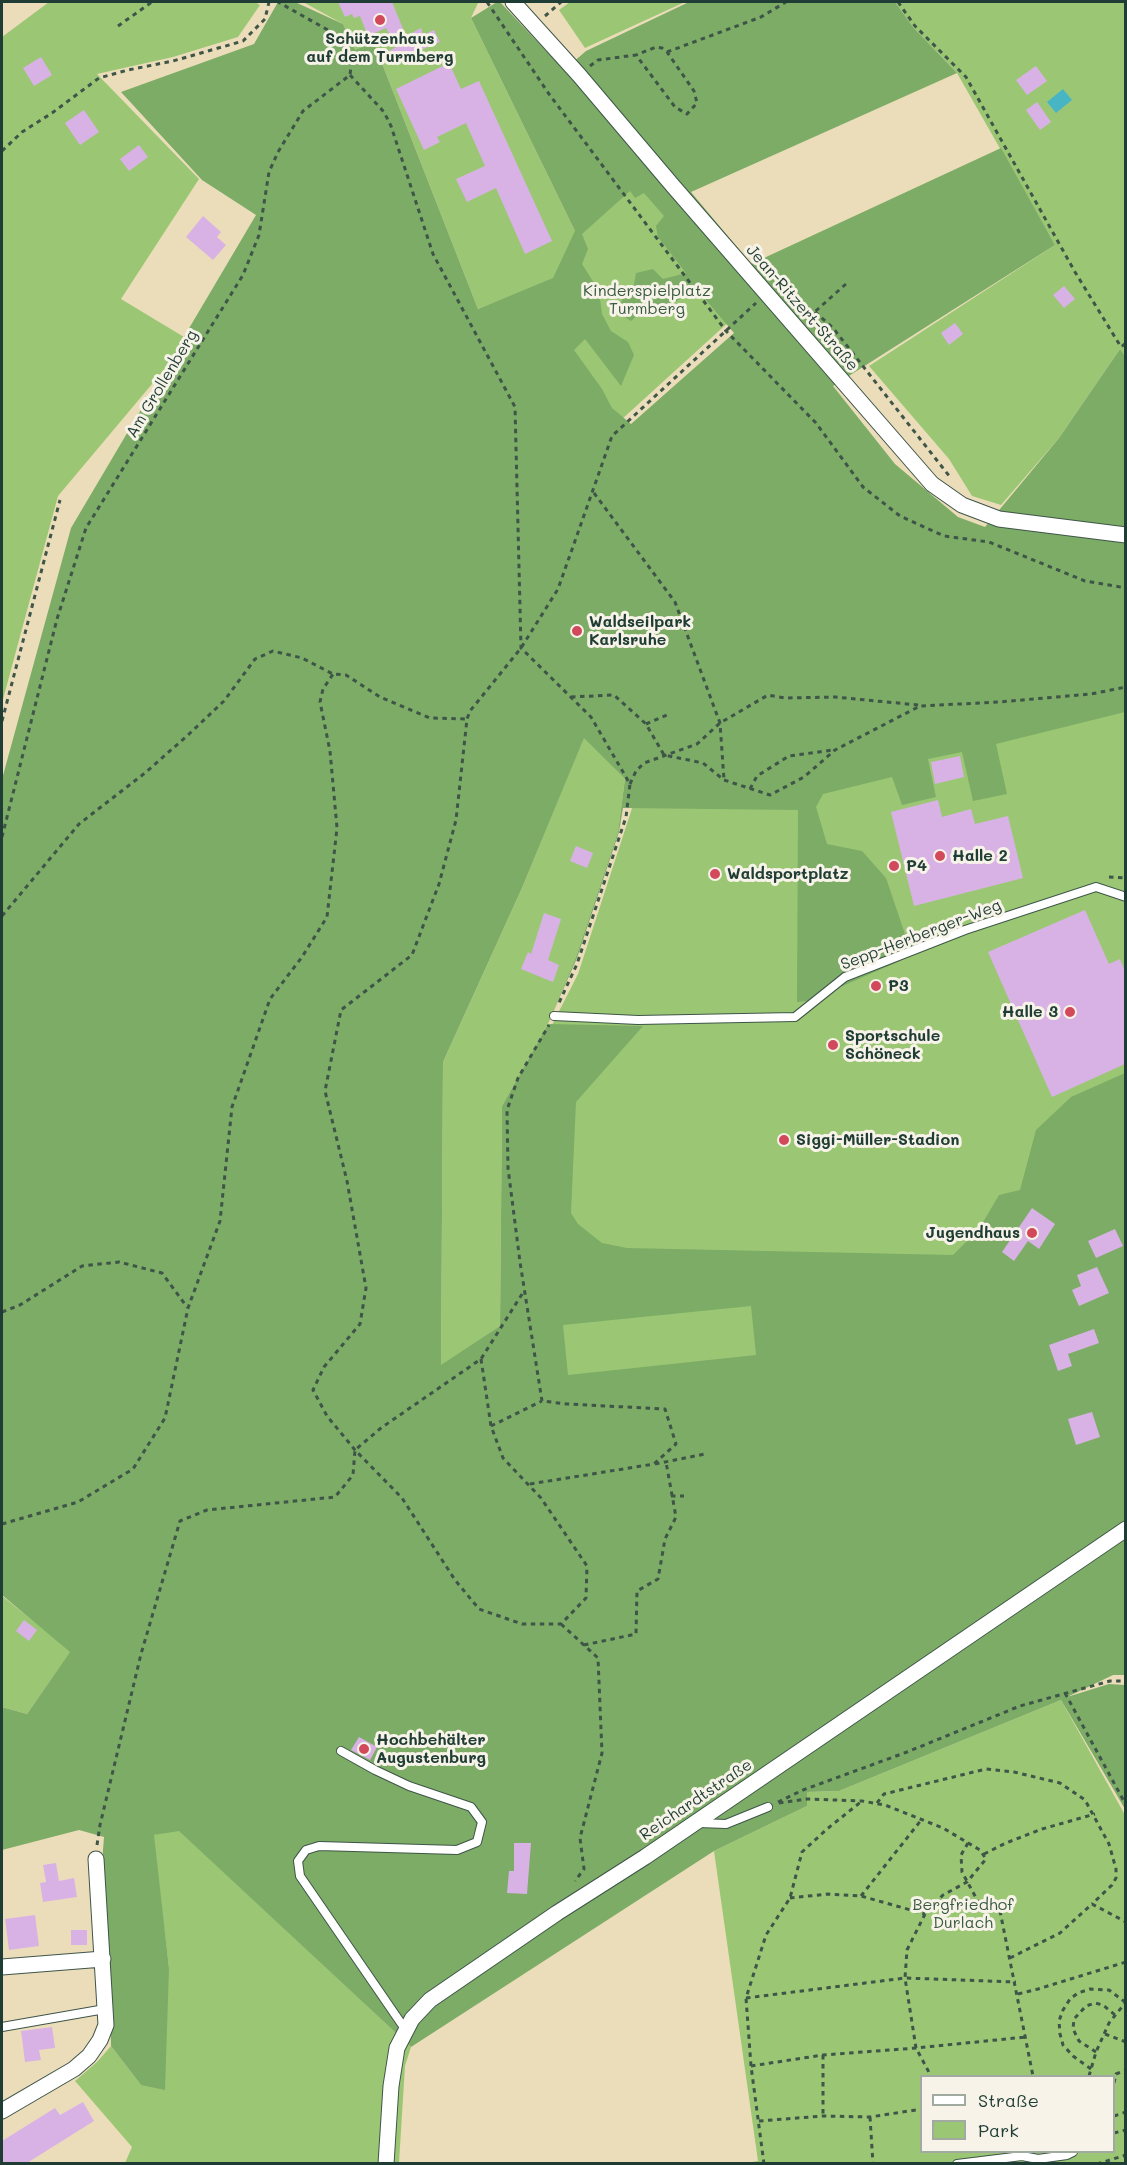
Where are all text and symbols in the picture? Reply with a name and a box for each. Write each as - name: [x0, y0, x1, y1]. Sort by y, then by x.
- marker: Schützenhaus auf dem Turmberg: [373, 13, 387, 27]
- place label: Schützenhaus auf dem Turmberg: [307, 29, 453, 67]
- street label: Jean-Ritzert-Straße: [742, 241, 862, 375]
- park label: Kinderspielplatz Turmberg: [583, 281, 711, 319]
- street label: Am Grollenberg: [122, 327, 202, 441]
- place label: Waldseilpark Karlsruhe: [589, 612, 691, 650]
- marker: Waldseilpark Karlsruhe: [570, 624, 584, 638]
- place label: Halle 2: [952, 846, 1008, 866]
- marker: Halle 2: [933, 849, 947, 863]
- place label: P4: [906, 856, 927, 876]
- marker: P4: [887, 859, 901, 873]
- place label: Waldsportplatz: [727, 864, 849, 884]
- marker: Waldsportplatz: [708, 867, 722, 881]
- street label: Sepp-Herberger-Weg: [838, 896, 1004, 974]
- place label: P3: [888, 976, 909, 996]
- marker: P3: [869, 979, 883, 993]
- place label: Halle 3: [1002, 1002, 1058, 1022]
- marker: Halle 3: [1063, 1005, 1077, 1019]
- place label: Sportschule Schöneck: [845, 1026, 940, 1064]
- marker: Sportschule Schöneck: [826, 1038, 840, 1052]
- place label: Siggi-Müller-Stadion: [796, 1130, 959, 1150]
- marker: Siggi-Müller-Stadion: [777, 1133, 791, 1147]
- place label: Jugendhaus: [926, 1223, 1020, 1243]
- marker: Jugendhaus: [1025, 1226, 1039, 1240]
- place label: Hochbehälter Augustenburg: [376, 1730, 486, 1768]
- marker: Hochbehälter Augustenburg: [357, 1742, 371, 1756]
- street label: Reichardtstraße: [636, 1755, 756, 1845]
- park label: Bergfriedhof Durlach: [912, 1895, 1014, 1933]
- legend: [920, 2075, 1115, 2153]
- text: Straße: [978, 2088, 1039, 2112]
- text: Park: [978, 2118, 1019, 2142]

